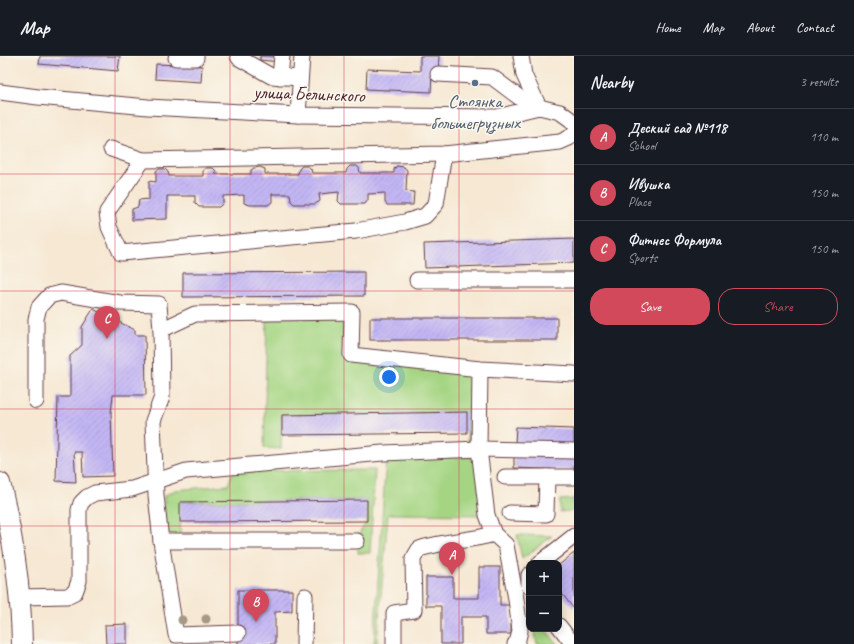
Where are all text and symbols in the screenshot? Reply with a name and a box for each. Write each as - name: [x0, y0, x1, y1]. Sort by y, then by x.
- text: Map: [20, 16, 50, 40]
- text: Home: [655, 19, 681, 36]
- text: Map: [703, 19, 724, 36]
- text: About: [746, 19, 774, 36]
- text: Contact: [796, 19, 834, 36]
- text: Nearby: [590, 72, 633, 93]
- text: 3 results: [800, 74, 838, 90]
- marker: Стоянка большегрузных: [470, 78, 480, 88]
- street label: улица Белинского: [252, 80, 366, 108]
- place label: Стоянка большегрузных: [430, 89, 521, 135]
- text: Деский сад №118: [628, 119, 727, 138]
- text: A: [600, 129, 606, 145]
- text: 110 m: [810, 129, 838, 145]
- text: School: [628, 138, 656, 154]
- text: Ивушка: [628, 175, 669, 194]
- text: B: [600, 185, 606, 201]
- text: 150 m: [810, 185, 838, 201]
- text: Place: [628, 194, 651, 210]
- text: Фитнес Формула: [628, 231, 721, 250]
- text: C: [600, 241, 606, 257]
- text: 150 m: [810, 241, 838, 257]
- text: Sports: [628, 250, 657, 266]
- button: Save: [590, 288, 710, 325]
- button: Share: [718, 288, 838, 325]
- pin: C: [94, 306, 120, 339]
- your location: [379, 367, 399, 387]
- pin: A: [439, 542, 465, 575]
- map controls: [526, 560, 562, 632]
- button: +: [526, 560, 562, 596]
- pin: B: [243, 589, 269, 622]
- button: −: [526, 596, 562, 632]

